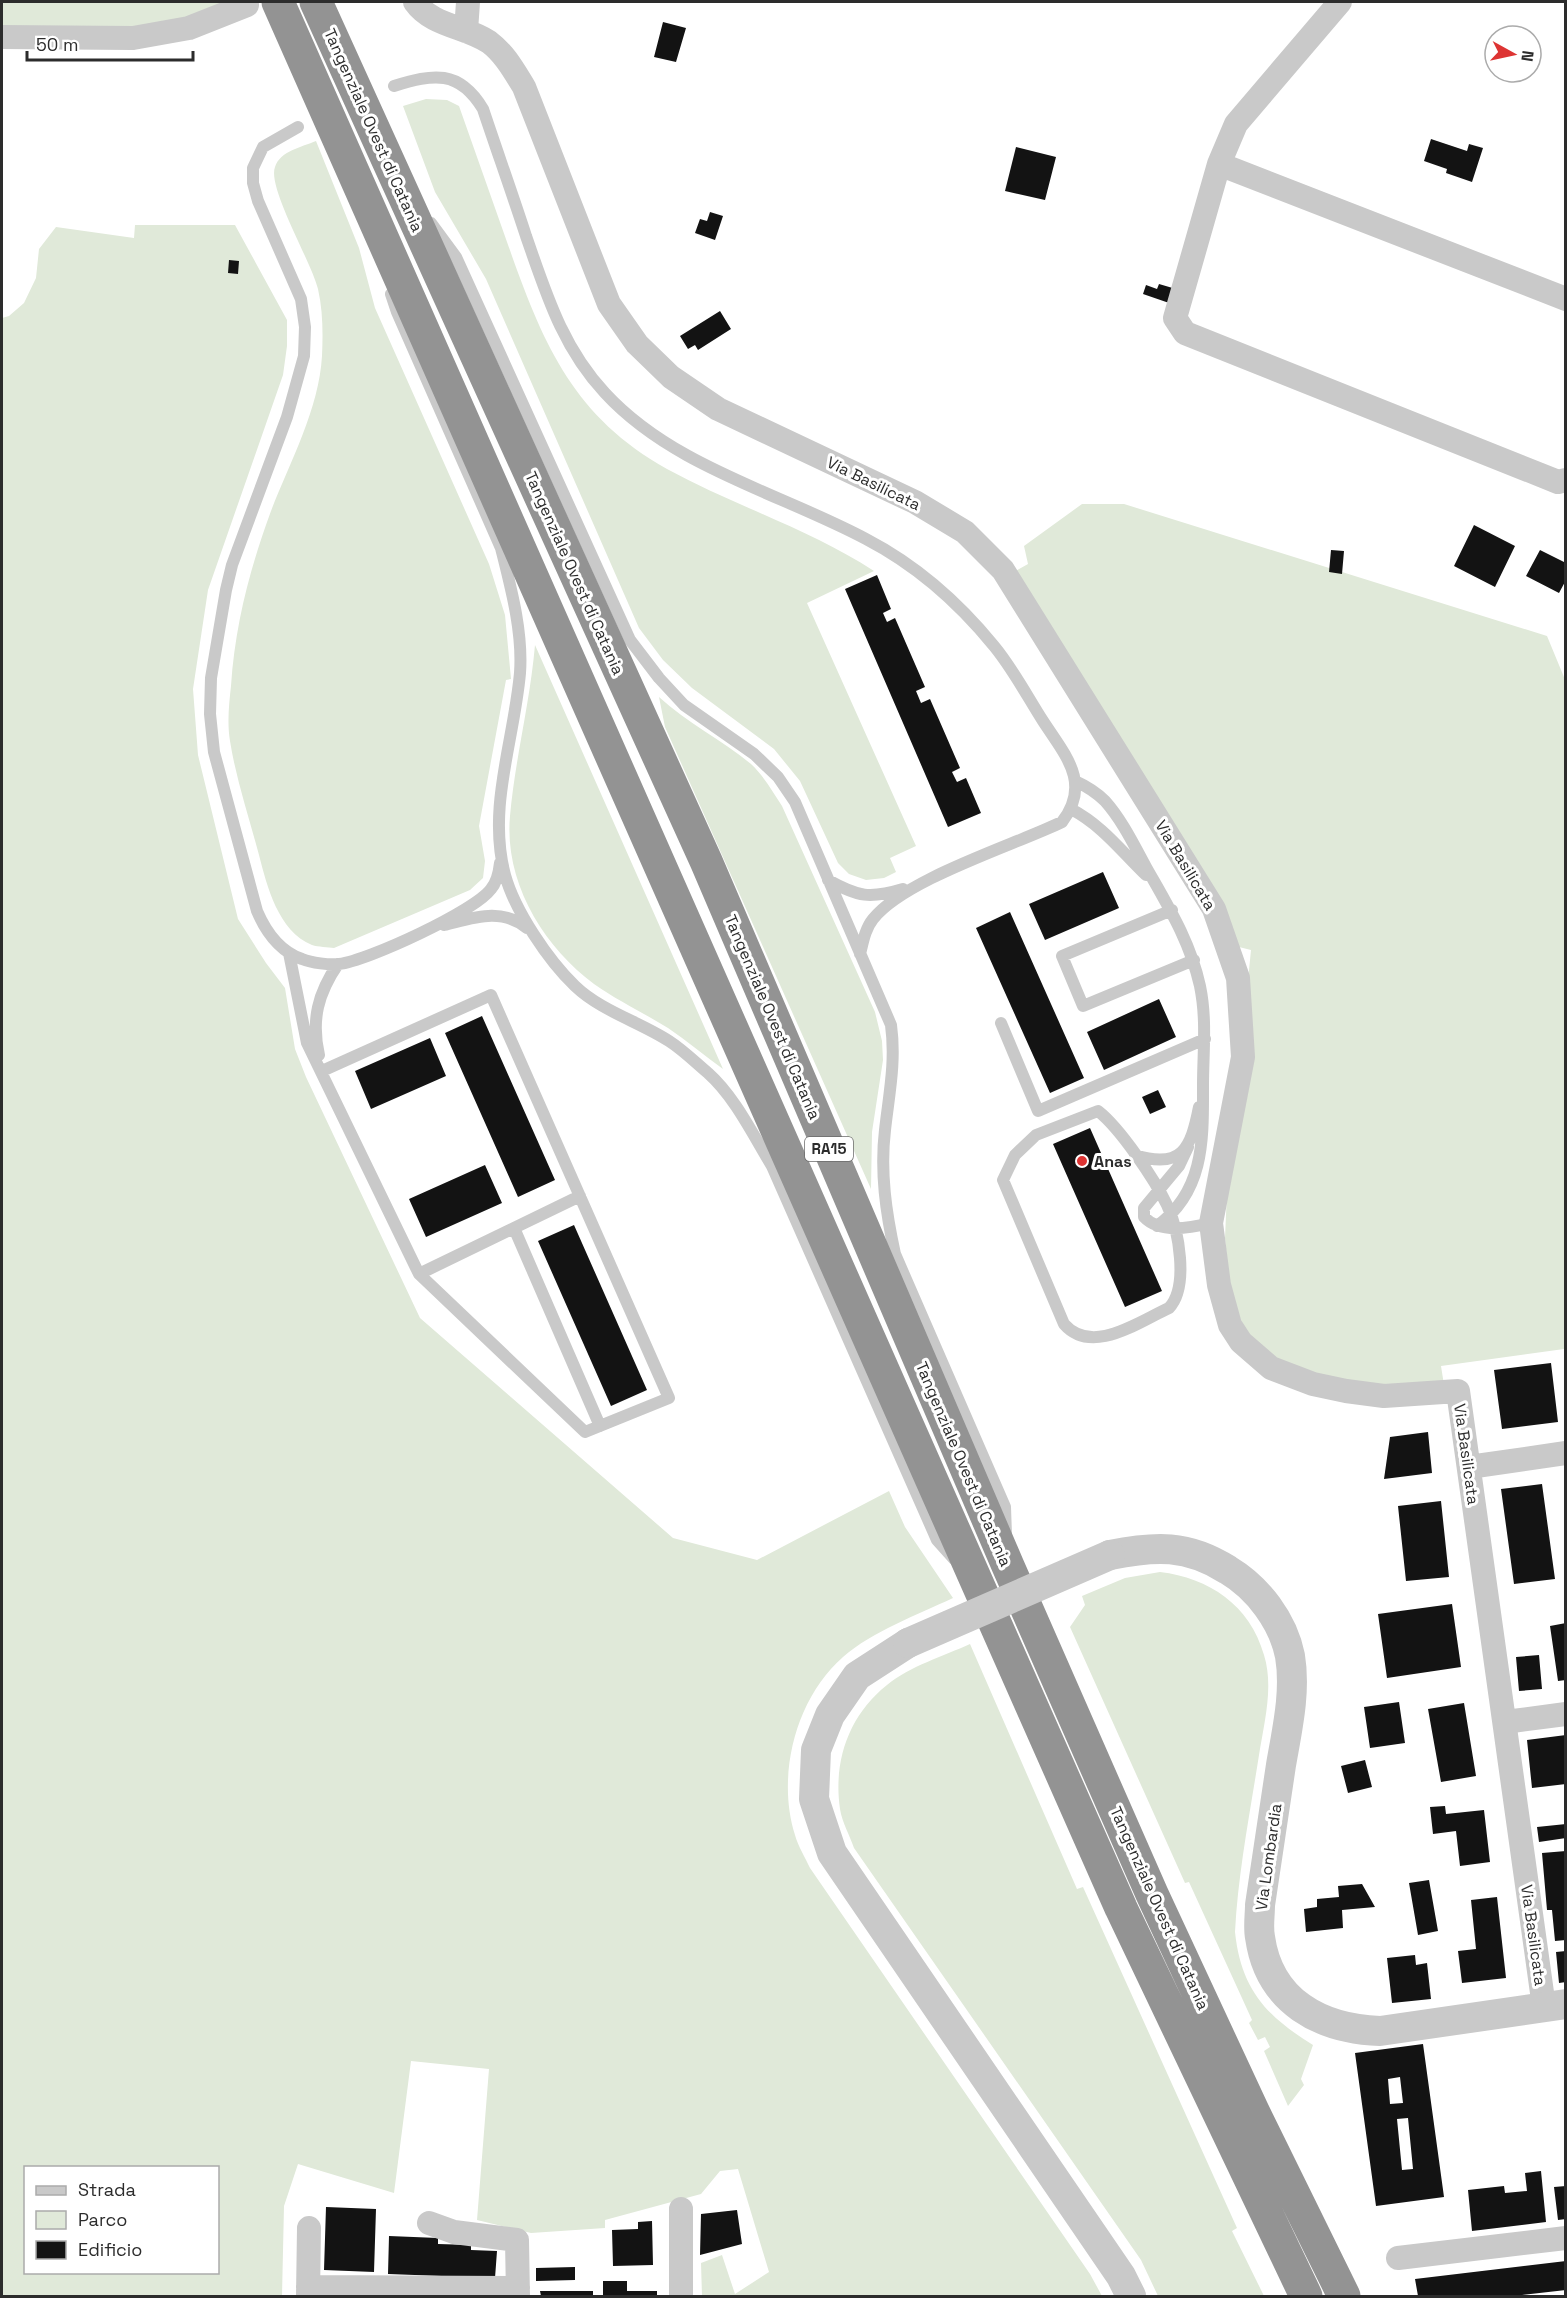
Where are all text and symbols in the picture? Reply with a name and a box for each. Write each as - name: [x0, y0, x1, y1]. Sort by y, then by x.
- scale bar: [27, 24, 194, 62]
- north arrow: [1483, 24, 1543, 84]
- street label: Tangenziale Ovest di Catania: [319, 25, 428, 235]
- text: 50 m: [36, 33, 78, 56]
- text: N: [1516, 49, 1539, 63]
- street label: Via Basilicata: [823, 452, 924, 515]
- street label: Tangenziale Ovest di Catania: [520, 468, 629, 678]
- street label: Via Basilicata: [1150, 816, 1221, 914]
- street label: Tangenziale Ovest di Catania: [720, 912, 825, 1123]
- road number: RA15: [805, 1137, 853, 1161]
- place label: Anas: [1094, 1151, 1132, 1172]
- marker: Anas: [1075, 1154, 1089, 1168]
- street label: Tangenziale Ovest di Catania: [911, 1359, 1016, 1570]
- street label: Via Basilicata: [1449, 1402, 1484, 1506]
- street label: Via Lombardia: [1251, 1802, 1286, 1912]
- street label: Tangenziale Ovest di Catania: [1105, 1803, 1214, 2013]
- street label: Via Basilicata: [1516, 1883, 1551, 1987]
- legend: [24, 2166, 219, 2274]
- text: Strada: [78, 2178, 136, 2201]
- text: Parco: [78, 2208, 127, 2231]
- text: Edificio: [78, 2238, 142, 2261]

